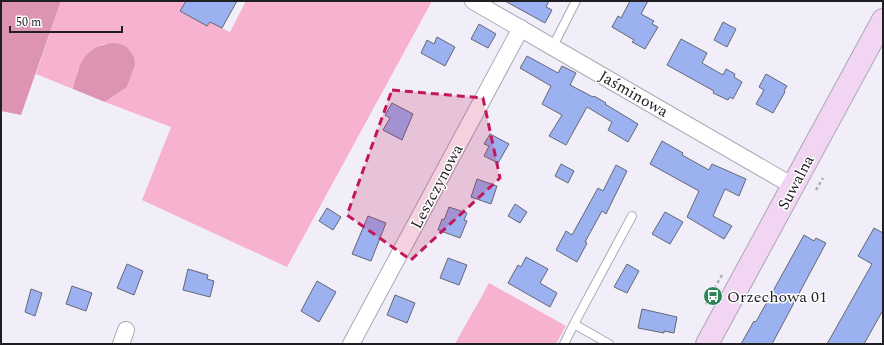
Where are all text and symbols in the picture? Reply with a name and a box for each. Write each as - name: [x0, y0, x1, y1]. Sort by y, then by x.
- scale bar: [10, 8, 122, 34]
- text: 50 m: [16, 13, 41, 32]
- street label: Jaśminowa: [594, 64, 673, 124]
- street label: Leszczynowa: [404, 140, 469, 233]
- street label: Suwalna: [771, 151, 820, 214]
- bus stop icon: Orzechowa 01: [702, 285, 724, 307]
- place label: Orzechowa 01: [727, 285, 827, 309]

